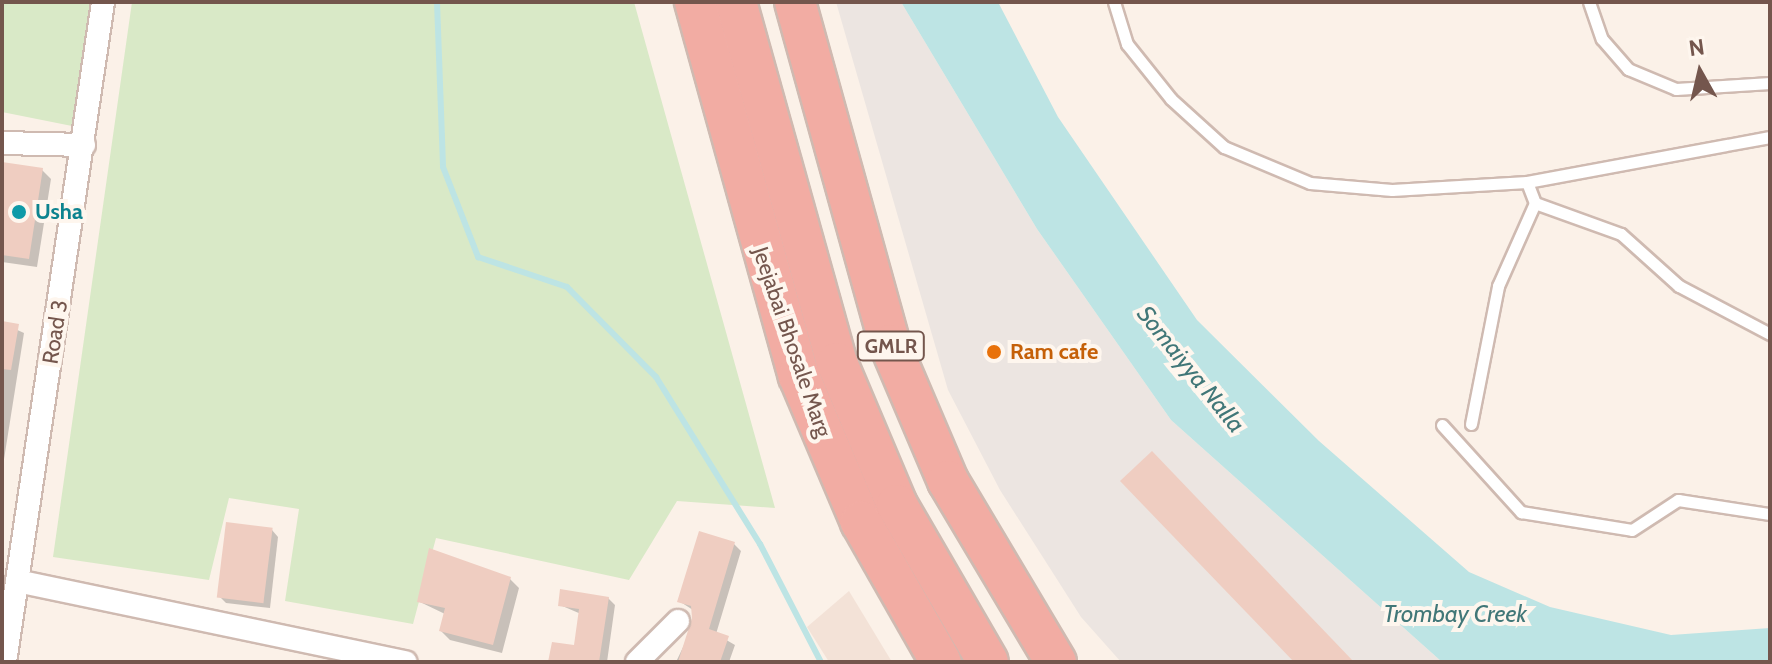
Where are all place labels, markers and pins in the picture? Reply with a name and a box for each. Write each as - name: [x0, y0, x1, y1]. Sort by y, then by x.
- place label: Usha: [35, 199, 83, 225]
- marker: Usha: [10, 203, 28, 221]
- place label: Ram cafe: [1010, 339, 1098, 365]
- marker: Ram cafe: [985, 343, 1003, 361]

